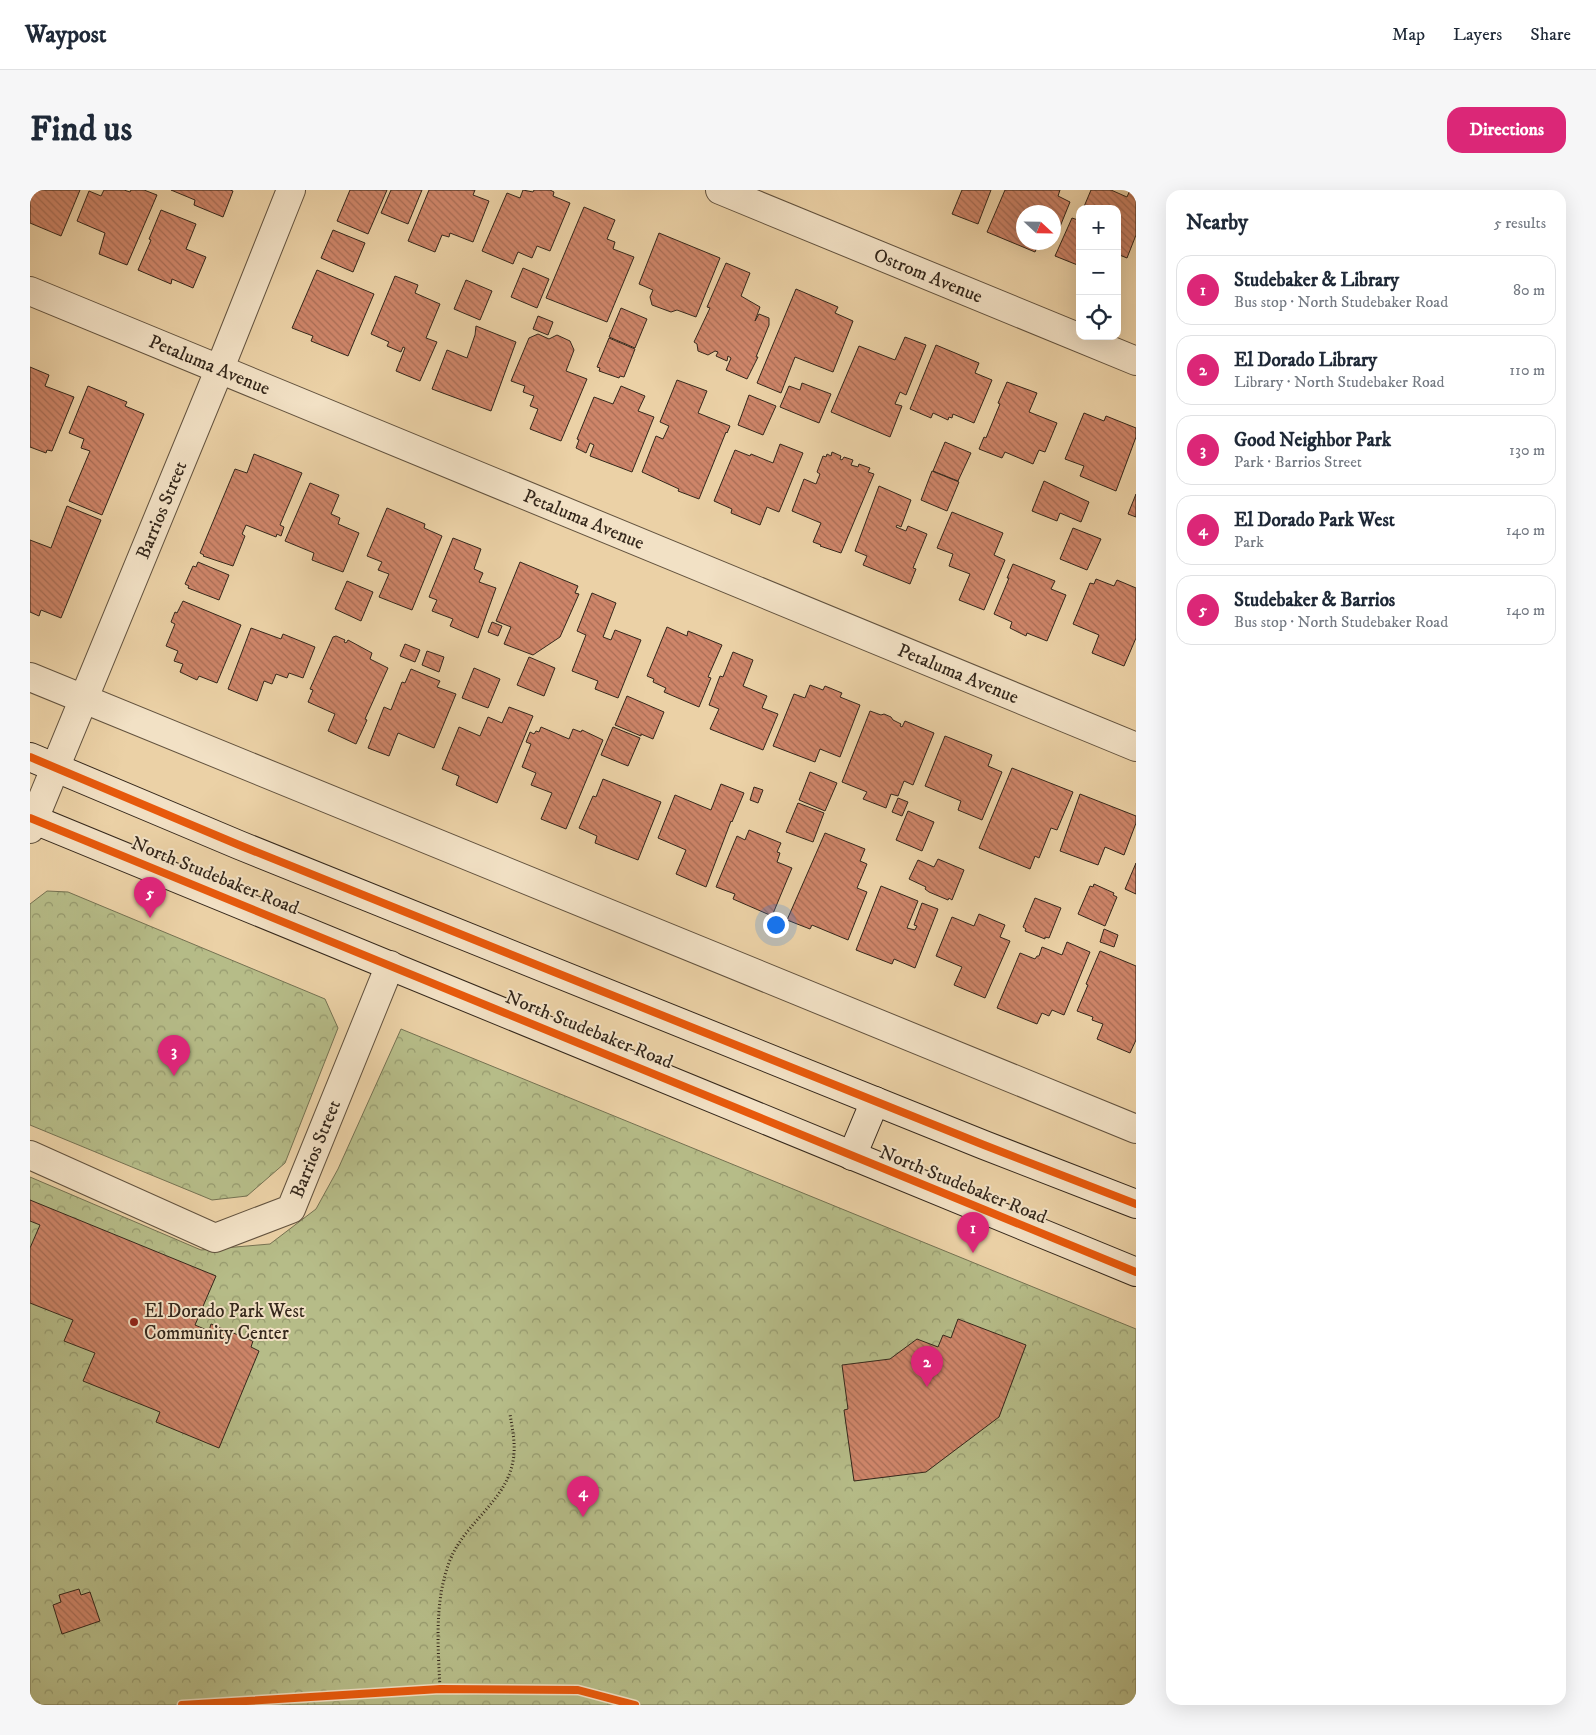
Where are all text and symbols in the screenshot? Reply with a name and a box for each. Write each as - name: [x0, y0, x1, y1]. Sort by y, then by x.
- text: Waypost: [25, 20, 106, 50]
- text: Map: [1392, 24, 1425, 46]
- text: Layers: [1453, 24, 1502, 46]
- text: Share: [1530, 24, 1571, 46]
- button: Directions: [1447, 107, 1566, 153]
- text: Find us: [30, 108, 132, 152]
- north arrow: [1016, 205, 1061, 250]
- map controls: [1076, 205, 1121, 340]
- button: +: [1076, 205, 1121, 250]
- text: Nearby: [1186, 210, 1248, 236]
- text: 5 results: [1494, 213, 1546, 233]
- street label: Ostrom Avenue: [870, 243, 986, 308]
- button: −: [1076, 250, 1121, 295]
- text: Studebaker & Library: [1234, 269, 1399, 292]
- text: 1: [1200, 280, 1206, 300]
- text: 80 m: [1513, 280, 1545, 300]
- text: Bus stop · North Studebaker Road: [1234, 292, 1448, 312]
- button: locate: [1076, 295, 1121, 340]
- street label: Petaluma Avenue: [145, 330, 273, 400]
- text: El Dorado Library: [1234, 349, 1377, 372]
- text: 2: [1199, 360, 1207, 380]
- text: 110 m: [1509, 360, 1545, 380]
- text: Library · North Studebaker Road: [1234, 372, 1445, 392]
- text: Good Neighbor Park: [1234, 429, 1391, 452]
- text: 3: [1200, 440, 1206, 460]
- text: 130 m: [1509, 440, 1545, 460]
- text: Park · Barrios Street: [1234, 452, 1362, 472]
- street label: Barrios Street: [131, 458, 192, 562]
- street label: Petaluma Avenue: [520, 484, 648, 555]
- text: El Dorado Park West: [1234, 509, 1395, 532]
- text: 4: [1198, 520, 1208, 540]
- text: 140 m: [1506, 520, 1545, 540]
- text: Park: [1234, 532, 1264, 552]
- text: Studebaker & Barrios: [1234, 589, 1395, 612]
- text: 5: [1199, 600, 1207, 620]
- text: 140 m: [1506, 600, 1545, 620]
- text: Bus stop · North Studebaker Road: [1234, 612, 1448, 632]
- street label: Petaluma Avenue: [894, 638, 1022, 709]
- street label: North Studebaker Road: [128, 832, 303, 920]
- pin: 5: [134, 877, 166, 918]
- your location: [763, 912, 789, 938]
- street label: North Studebaker Road: [502, 986, 677, 1074]
- pin: 3: [158, 1035, 190, 1076]
- street label: Barrios Street: [285, 1096, 346, 1201]
- street label: North Studebaker Road: [876, 1141, 1051, 1229]
- pin: 1: [957, 1212, 989, 1253]
- place label: El Dorado Park West Community Center: [144, 1300, 305, 1345]
- marker: El Dorado Park West Community Center: [128, 1316, 140, 1328]
- pin: 2: [911, 1346, 943, 1387]
- pin: 4: [567, 1476, 599, 1517]

